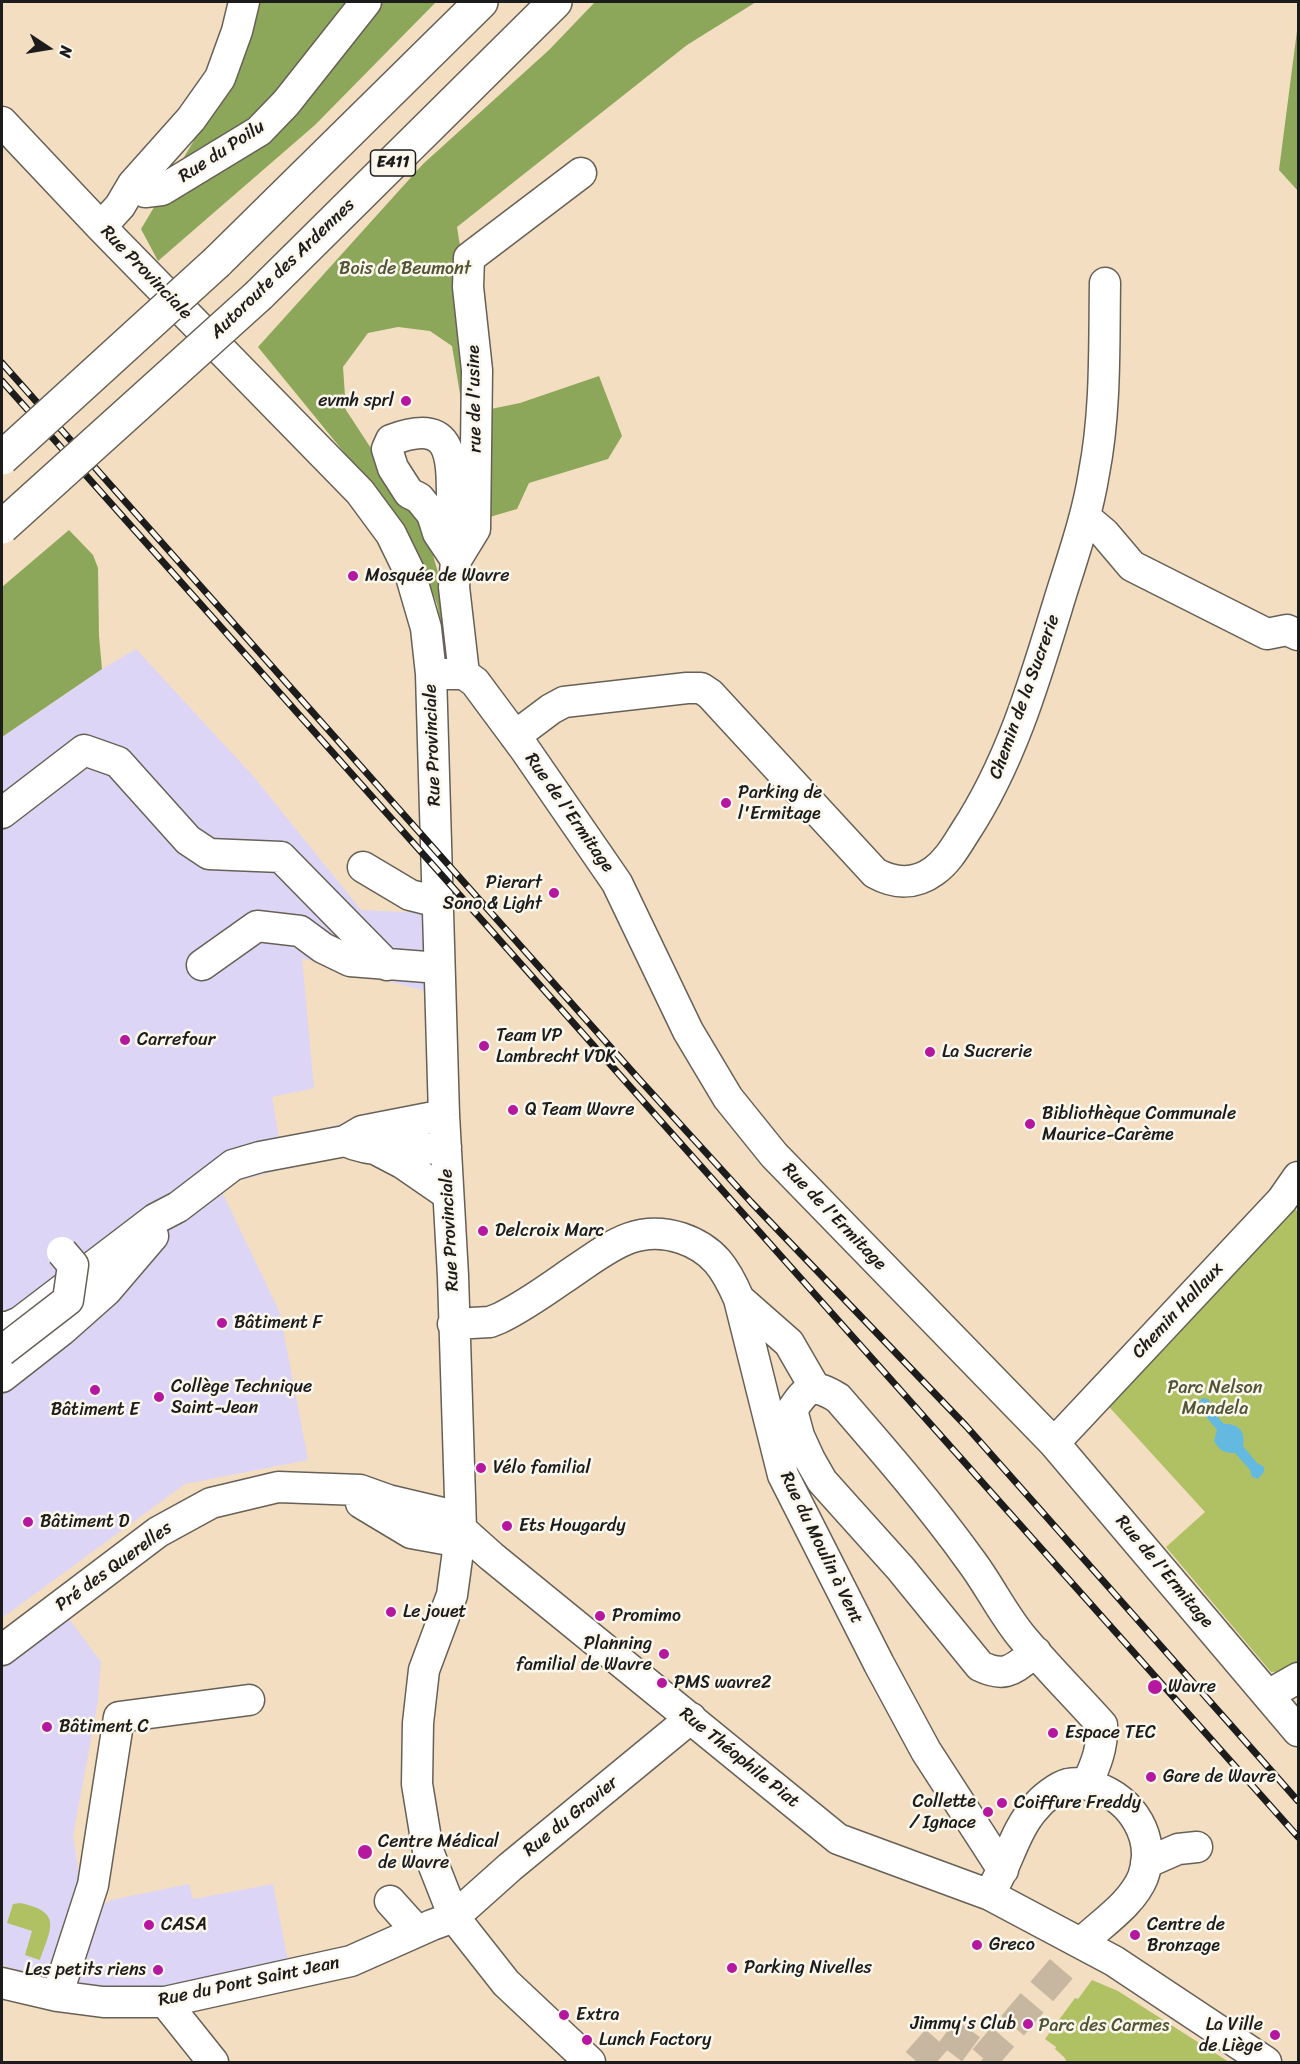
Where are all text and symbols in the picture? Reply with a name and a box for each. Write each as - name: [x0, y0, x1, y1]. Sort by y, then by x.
- north arrow: [18, 18, 78, 78]
- text: N: [51, 43, 81, 60]
- street label: Rue du Poilu: [175, 116, 269, 188]
- road number: E411: [370, 150, 416, 176]
- street label: Autoroute des Ardennes: [206, 194, 360, 344]
- street label: Rue Provinciale: [96, 221, 196, 325]
- park label: Bois de Beumont: [339, 258, 471, 280]
- street label: rue de l'usine: [463, 345, 487, 453]
- place label: evmh sprl: [318, 390, 394, 412]
- marker: evmh sprl: [399, 394, 413, 408]
- place label: Mosquée de Wavre: [365, 565, 509, 587]
- marker: Mosquée de Wavre: [346, 569, 360, 583]
- street label: Chemin de la Sucrerie: [985, 612, 1065, 782]
- street label: Rue Provinciale: [420, 683, 446, 807]
- street label: Rue de l'Ermitage: [520, 749, 618, 877]
- place label: Parking de l'Ermitage: [738, 782, 822, 824]
- marker: Parking de l'Ermitage: [719, 796, 733, 810]
- place label: Pierart Sono & Light: [443, 872, 542, 914]
- marker: Pierart Sono & Light: [547, 886, 561, 900]
- place label: Team VP Lambrecht VDK: [496, 1025, 616, 1068]
- place label: Carrefour: [137, 1029, 215, 1051]
- marker: Carrefour: [118, 1033, 132, 1047]
- marker: Team VP Lambrecht VDK: [477, 1039, 491, 1053]
- place label: La Sucrerie: [942, 1041, 1032, 1063]
- marker: La Sucrerie: [923, 1045, 937, 1059]
- place label: Q Team Wavre: [525, 1099, 634, 1121]
- marker: Q Team Wavre: [506, 1103, 520, 1117]
- place label: Bibliothèque Communale Maurice-Carème: [1042, 1103, 1236, 1146]
- marker: Bibliothèque Communale Maurice-Carème: [1023, 1117, 1037, 1131]
- street label: Rue de l'Ermitage: [777, 1159, 891, 1275]
- street label: Rue Provinciale: [436, 1168, 464, 1292]
- place label: Delcroix Marc: [495, 1220, 605, 1242]
- marker: Delcroix Marc: [476, 1224, 490, 1238]
- street label: Chemin Hallaux: [1128, 1259, 1228, 1363]
- place label: Bâtiment F: [234, 1312, 322, 1334]
- marker: Bâtiment F: [215, 1316, 229, 1330]
- place label: Collège Technique Saint-Jean: [171, 1376, 312, 1418]
- park label: Parc Nelson Mandela: [1167, 1377, 1263, 1420]
- marker: Bâtiment E: [88, 1383, 102, 1397]
- marker: Collège Technique Saint-Jean: [152, 1390, 166, 1404]
- place label: Bâtiment E: [51, 1399, 139, 1421]
- place label: Vélo familial: [493, 1457, 591, 1479]
- marker: Vélo familial: [474, 1461, 488, 1475]
- street label: Rue du Moulin à Vent: [775, 1469, 867, 1627]
- place label: Bâtiment D: [40, 1511, 129, 1533]
- street label: Rue de l'Ermitage: [1111, 1511, 1217, 1633]
- marker: Bâtiment D: [21, 1515, 35, 1529]
- place label: Ets Hougardy: [519, 1515, 626, 1537]
- street label: Pré des Querelles: [52, 1518, 176, 1616]
- marker: Ets Hougardy: [500, 1519, 514, 1533]
- place label: Le jouet: [403, 1601, 466, 1623]
- marker: Le jouet: [384, 1605, 398, 1619]
- place label: Promimo: [612, 1605, 681, 1627]
- marker: Promimo: [593, 1609, 607, 1623]
- place label: Planning familial de Wavre: [516, 1633, 652, 1676]
- marker: Planning familial de Wavre: [657, 1647, 671, 1661]
- place label: PMS wavre2: [674, 1672, 771, 1694]
- marker: PMS wavre2: [655, 1676, 669, 1690]
- place label: Wavre: [1168, 1676, 1216, 1698]
- marker: Wavre: [1146, 1678, 1164, 1696]
- street label: Rue Théophile Piat: [675, 1703, 803, 1813]
- place label: Bâtiment C: [59, 1716, 149, 1738]
- marker: Bâtiment C: [40, 1720, 54, 1734]
- place label: Espace TEC: [1065, 1722, 1156, 1744]
- marker: Espace TEC: [1046, 1726, 1060, 1740]
- place label: Gare de Wavre: [1163, 1766, 1276, 1788]
- marker: Gare de Wavre: [1144, 1770, 1158, 1784]
- street label: Rue du Gravier: [519, 1772, 623, 1862]
- place label: Collette / Ignace: [909, 1791, 976, 1834]
- place label: Coiffure Freddy: [1014, 1792, 1141, 1814]
- marker: Coiffure Freddy: [995, 1796, 1009, 1810]
- marker: Collette / Ignace: [981, 1805, 995, 1819]
- place label: Centre Médical de Wavre: [378, 1831, 499, 1874]
- marker: Centre Médical de Wavre: [356, 1843, 374, 1861]
- place label: CASA: [161, 1914, 207, 1936]
- place label: Centre de Bronzage: [1147, 1914, 1225, 1956]
- marker: CASA: [142, 1918, 156, 1932]
- marker: Centre de Bronzage: [1128, 1928, 1142, 1942]
- place label: Greco: [989, 1934, 1035, 1956]
- marker: Greco: [970, 1938, 984, 1952]
- street label: Rue du Pont Saint Jean: [156, 1952, 342, 2012]
- place label: Parking Nivelles: [744, 1957, 872, 1979]
- place label: Les petits riens: [25, 1959, 146, 1981]
- marker: Parking Nivelles: [725, 1961, 739, 1975]
- marker: Les petits riens: [151, 1963, 165, 1977]
- place label: Extra: [576, 2004, 619, 2026]
- marker: Extra: [557, 2008, 571, 2022]
- place label: Jimmy's Club: [910, 2013, 1016, 2035]
- place label: La Ville de Liège: [1199, 2014, 1263, 2056]
- park label: Parc des Carmes: [1039, 2015, 1169, 2037]
- marker: Jimmy's Club: [1021, 2017, 1035, 2031]
- marker: La Ville de Liège: [1268, 2028, 1282, 2042]
- place label: Lunch Factory: [599, 2029, 711, 2051]
- marker: Lunch Factory: [580, 2033, 594, 2047]

